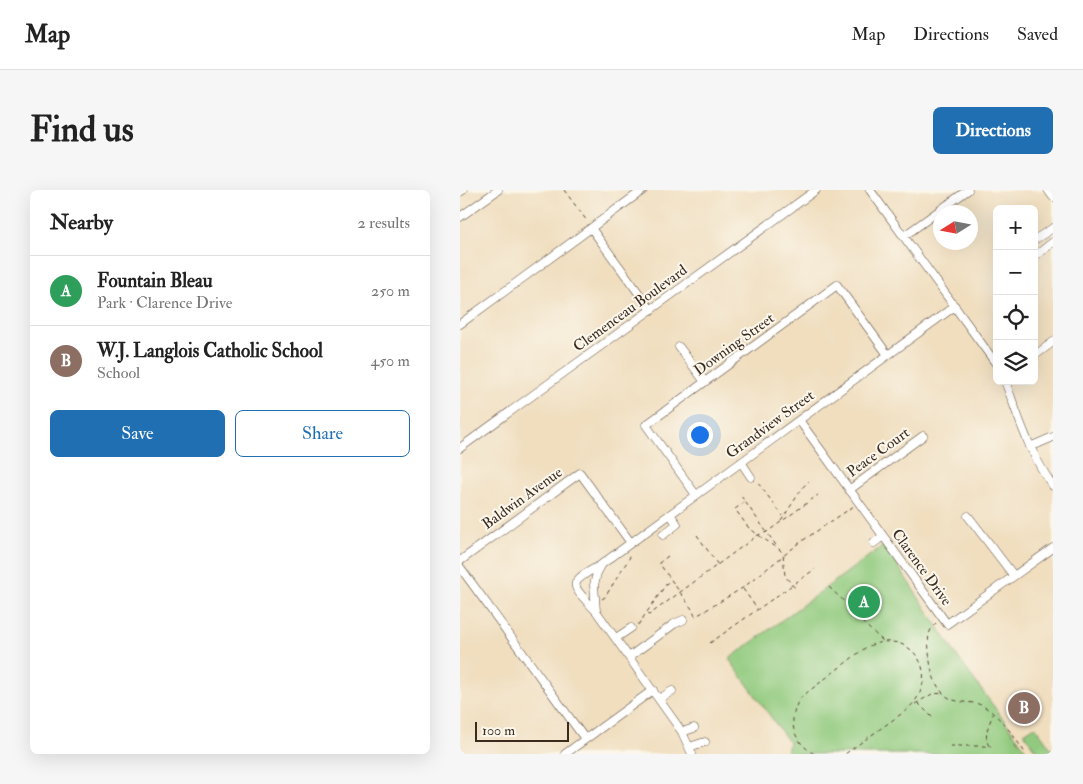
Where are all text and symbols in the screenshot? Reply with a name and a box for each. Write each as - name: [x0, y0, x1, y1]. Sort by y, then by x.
- text: Map: [25, 19, 70, 50]
- text: Map: [852, 23, 885, 46]
- text: Directions: [913, 23, 989, 46]
- text: Saved: [1017, 23, 1058, 46]
- button: Directions: [933, 107, 1053, 154]
- text: Find us: [30, 108, 134, 152]
- north arrow: [933, 205, 978, 250]
- map controls: [993, 205, 1038, 385]
- button: +: [993, 205, 1038, 250]
- text: Nearby: [50, 209, 113, 236]
- text: 2 results: [357, 213, 410, 233]
- button: −: [993, 250, 1038, 295]
- street label: Clemenceau Boulevard: [570, 260, 692, 356]
- text: Fountain Bleau: [97, 269, 213, 293]
- text: A: [61, 281, 71, 301]
- text: 250 m: [371, 281, 410, 301]
- text: Park · Clarence Drive: [97, 293, 232, 313]
- button: locate: [993, 295, 1038, 340]
- street label: Downing Street: [690, 309, 778, 380]
- text: W.J. Langlois Catholic School: [97, 339, 323, 363]
- button: layers: [993, 340, 1038, 385]
- text: B: [61, 351, 71, 371]
- text: 450 m: [371, 351, 410, 371]
- text: School: [97, 363, 140, 383]
- street label: Grandview Street: [722, 386, 818, 463]
- button: Save: [50, 410, 225, 457]
- button: Share: [235, 410, 410, 457]
- your location: [687, 422, 713, 448]
- street label: Peace Court: [843, 423, 913, 481]
- street label: Baldwin Avenue: [478, 463, 566, 534]
- street label: Clarence Drive: [887, 525, 956, 609]
- pin: A: [848, 583, 880, 621]
- pin: B: [1008, 689, 1040, 727]
- scale bar: [475, 719, 569, 742]
- text: 100 m: [482, 722, 515, 739]

